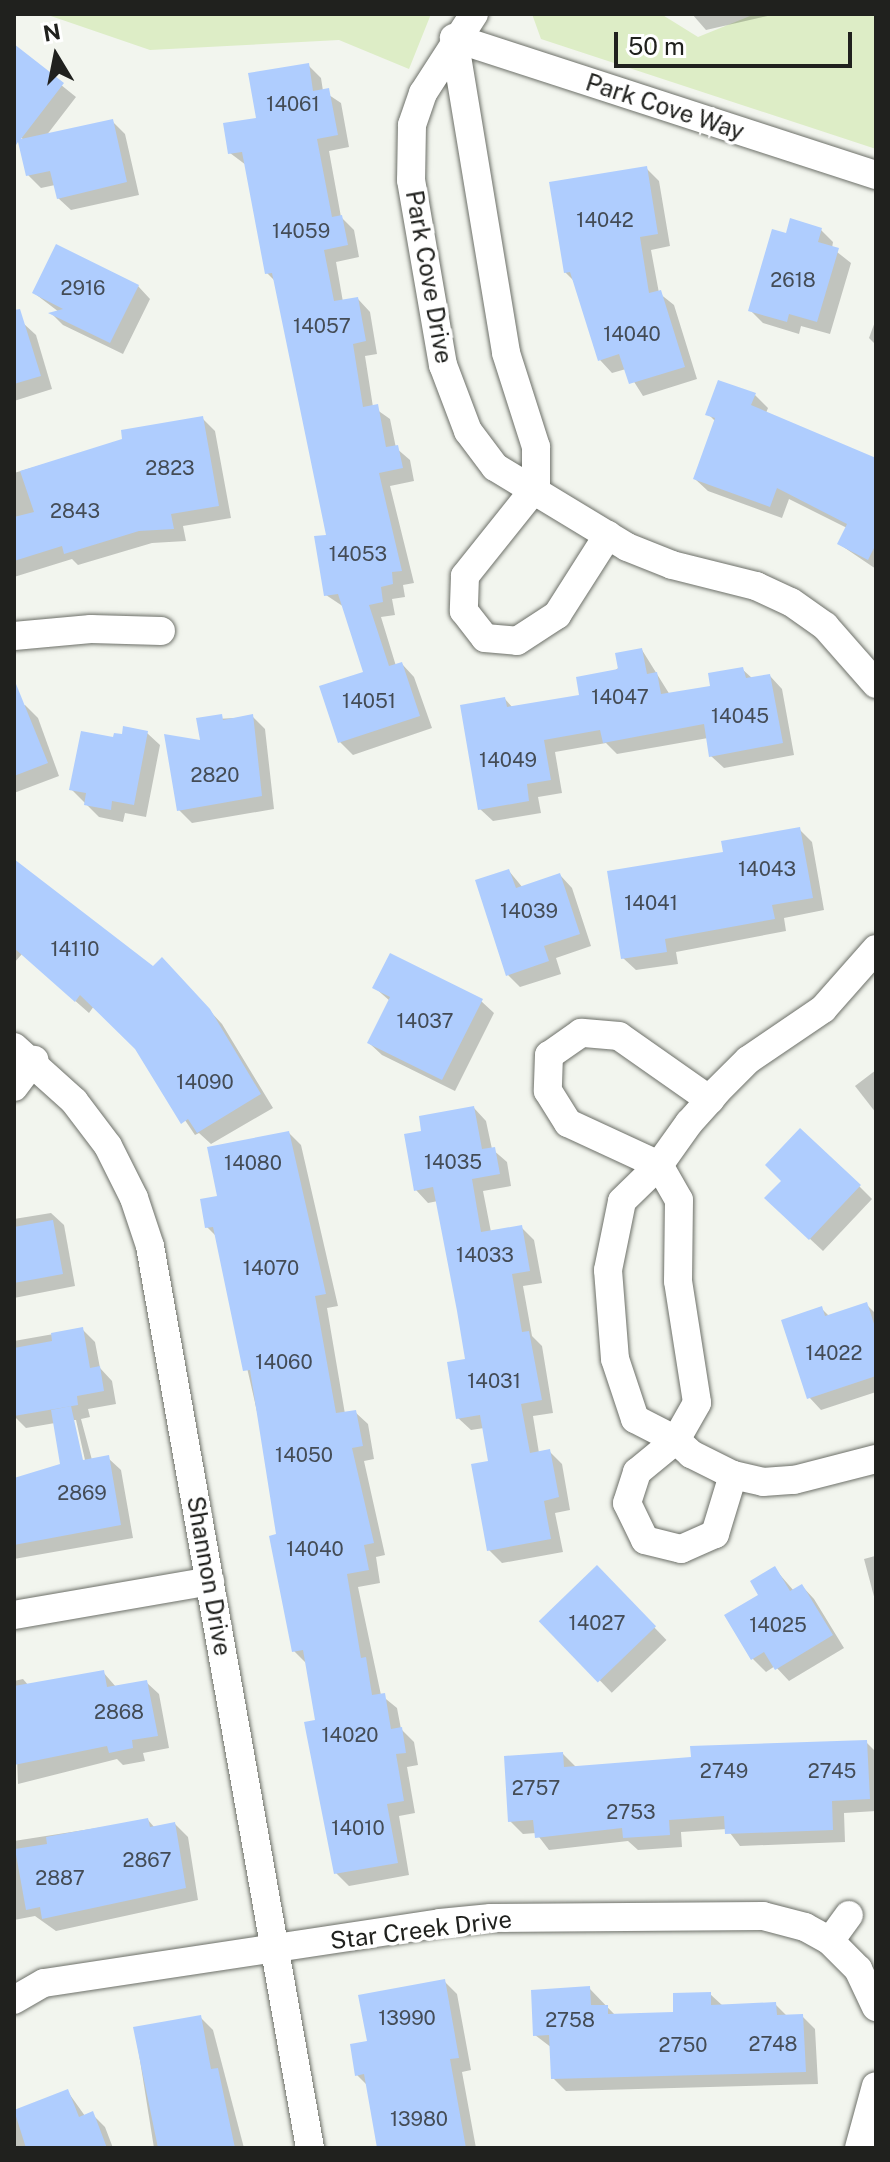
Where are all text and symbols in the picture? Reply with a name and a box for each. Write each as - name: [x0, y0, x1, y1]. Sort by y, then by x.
- north arrow: [16, 16, 96, 96]
- scale bar: [618, 16, 856, 66]
- text: N: [41, 18, 63, 47]
- text: 50 m: [628, 32, 685, 60]
- street label: Park Cove Way: [582, 68, 748, 146]
- house number: 14061: [266, 92, 320, 116]
- street label: Park Cove Drive: [400, 188, 458, 366]
- house number: 14042: [576, 208, 634, 232]
- house number: 14059: [272, 219, 330, 243]
- house number: 2618: [770, 268, 816, 292]
- house number: 2916: [61, 276, 105, 300]
- house number: 14057: [293, 314, 351, 338]
- house number: 14040: [603, 322, 661, 346]
- house number: 2823: [145, 456, 195, 480]
- house number: 2843: [50, 499, 100, 523]
- house number: 14053: [329, 542, 387, 566]
- house number: 14047: [591, 685, 649, 709]
- house number: 14051: [342, 689, 396, 713]
- house number: 14045: [711, 704, 769, 728]
- house number: 14049: [479, 748, 537, 772]
- house number: 2820: [190, 763, 240, 787]
- house number: 14043: [738, 857, 796, 881]
- house number: 14041: [624, 891, 678, 915]
- house number: 14039: [500, 899, 558, 923]
- house number: 14110: [50, 937, 100, 961]
- house number: 14037: [396, 1009, 454, 1033]
- house number: 14090: [176, 1070, 234, 1094]
- house number: 14035: [424, 1150, 482, 1174]
- house number: 14080: [224, 1151, 282, 1175]
- house number: 14033: [456, 1243, 514, 1267]
- house number: 14070: [243, 1256, 299, 1280]
- house number: 14022: [806, 1341, 862, 1365]
- house number: 14060: [255, 1350, 313, 1374]
- house number: 14031: [467, 1369, 521, 1393]
- house number: 14050: [275, 1443, 333, 1467]
- house number: 2869: [57, 1481, 107, 1505]
- street label: Shannon Drive: [181, 1494, 237, 1658]
- house number: 14040: [286, 1537, 344, 1561]
- house number: 14027: [569, 1611, 625, 1635]
- house number: 14025: [749, 1613, 807, 1637]
- house number: 2868: [94, 1700, 144, 1724]
- house number: 14020: [321, 1723, 379, 1747]
- house number: 2749: [700, 1759, 748, 1783]
- house number: 2745: [808, 1759, 856, 1783]
- house number: 2757: [512, 1776, 560, 1800]
- house number: 2753: [606, 1800, 656, 1824]
- house number: 14010: [331, 1816, 385, 1840]
- house number: 2867: [123, 1848, 171, 1872]
- house number: 2887: [35, 1866, 85, 1890]
- street label: Star Creek Drive: [328, 1905, 514, 1955]
- house number: 13990: [378, 2006, 436, 2030]
- house number: 2758: [545, 2008, 595, 2032]
- house number: 2748: [749, 2032, 797, 2056]
- house number: 2750: [659, 2033, 707, 2057]
- house number: 13980: [390, 2107, 448, 2131]

